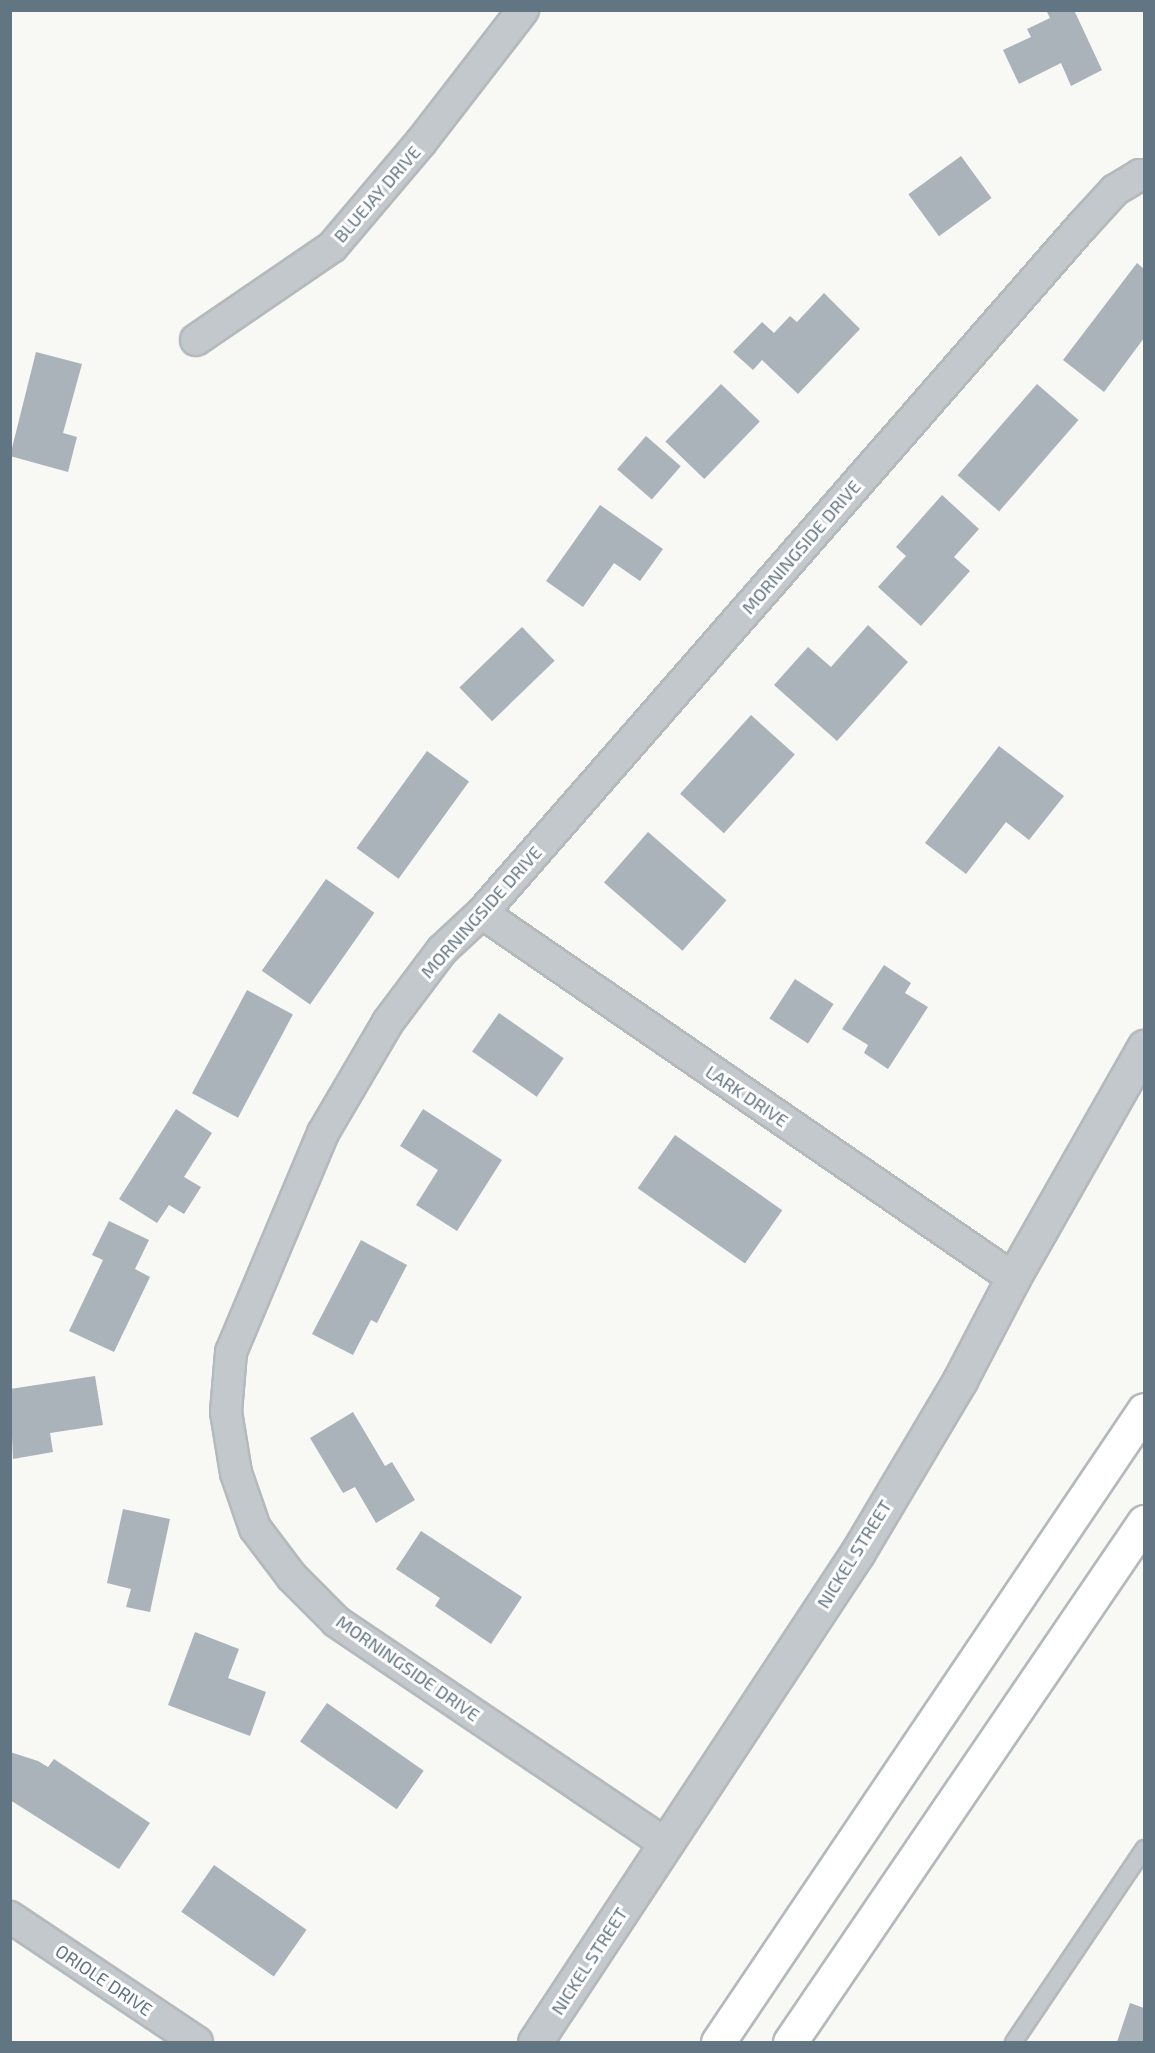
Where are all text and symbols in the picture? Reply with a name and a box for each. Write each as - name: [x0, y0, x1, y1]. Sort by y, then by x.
- street label: BLUEJAY DRIVE: [329, 141, 425, 247]
- street label: MORNINGSIDE DRIVE: [737, 476, 865, 618]
- street label: MORNINGSIDE DRIVE: [416, 842, 546, 982]
- street label: LARK DRIVE: [702, 1060, 792, 1132]
- street label: NICKEL STREET: [812, 1496, 896, 1612]
- street label: MORNINGSIDE DRIVE: [332, 1610, 484, 1726]
- street label: NICKEL STREET: [546, 1903, 632, 2019]
- street label: ORIOLE DRIVE: [52, 1940, 156, 2020]

